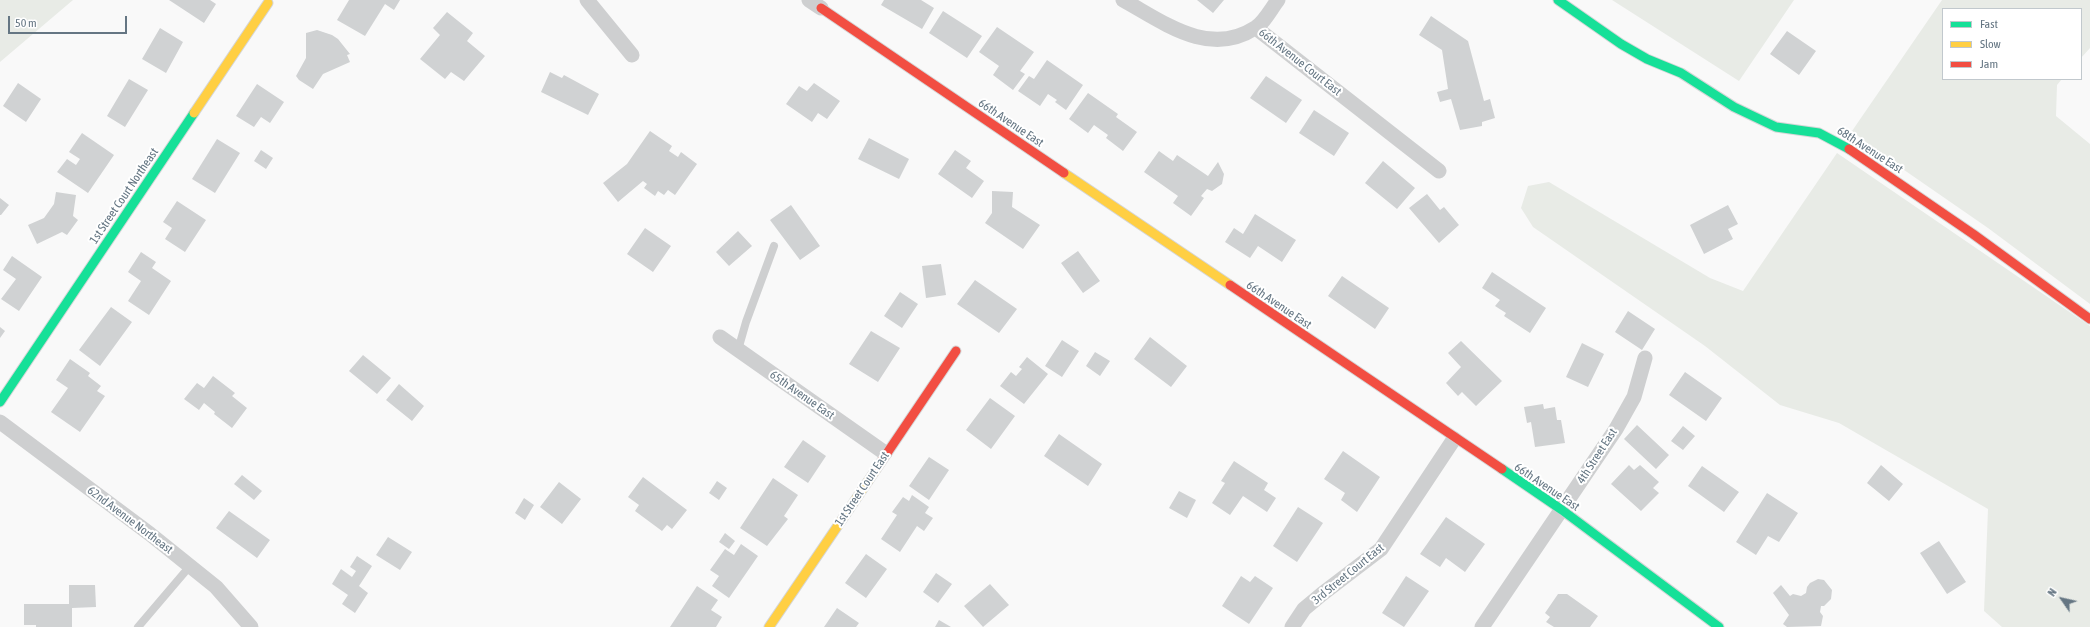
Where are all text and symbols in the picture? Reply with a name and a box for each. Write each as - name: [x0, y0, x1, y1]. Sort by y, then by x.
- scale bar: [10, 8, 129, 34]
- legend: [1942, 8, 2082, 80]
- text: 50 m: [15, 16, 37, 30]
- text: Fast: [1980, 17, 1998, 31]
- street label: 66th Avenue Court East: [1256, 25, 1344, 99]
- text: Slow: [1980, 37, 2001, 51]
- text: Jam: [1980, 57, 1998, 71]
- street label: 66th Avenue East: [976, 96, 1046, 150]
- street label: 68th Avenue East: [1834, 123, 1906, 177]
- street label: 1st Street Court Northeast: [87, 145, 161, 247]
- street label: 66th Avenue East: [1244, 278, 1314, 332]
- street label: 65th Avenue East: [767, 367, 837, 423]
- street label: 4th Street East: [1574, 426, 1620, 486]
- street label: 1st Street Court East: [832, 449, 892, 529]
- street label: 66th Avenue East: [1512, 460, 1582, 514]
- street label: 62nd Avenue Northeast: [84, 483, 176, 557]
- street label: 3rd Street Court East: [1309, 541, 1387, 607]
- north arrow: [2042, 579, 2082, 619]
- text: N: [2045, 586, 2059, 598]

